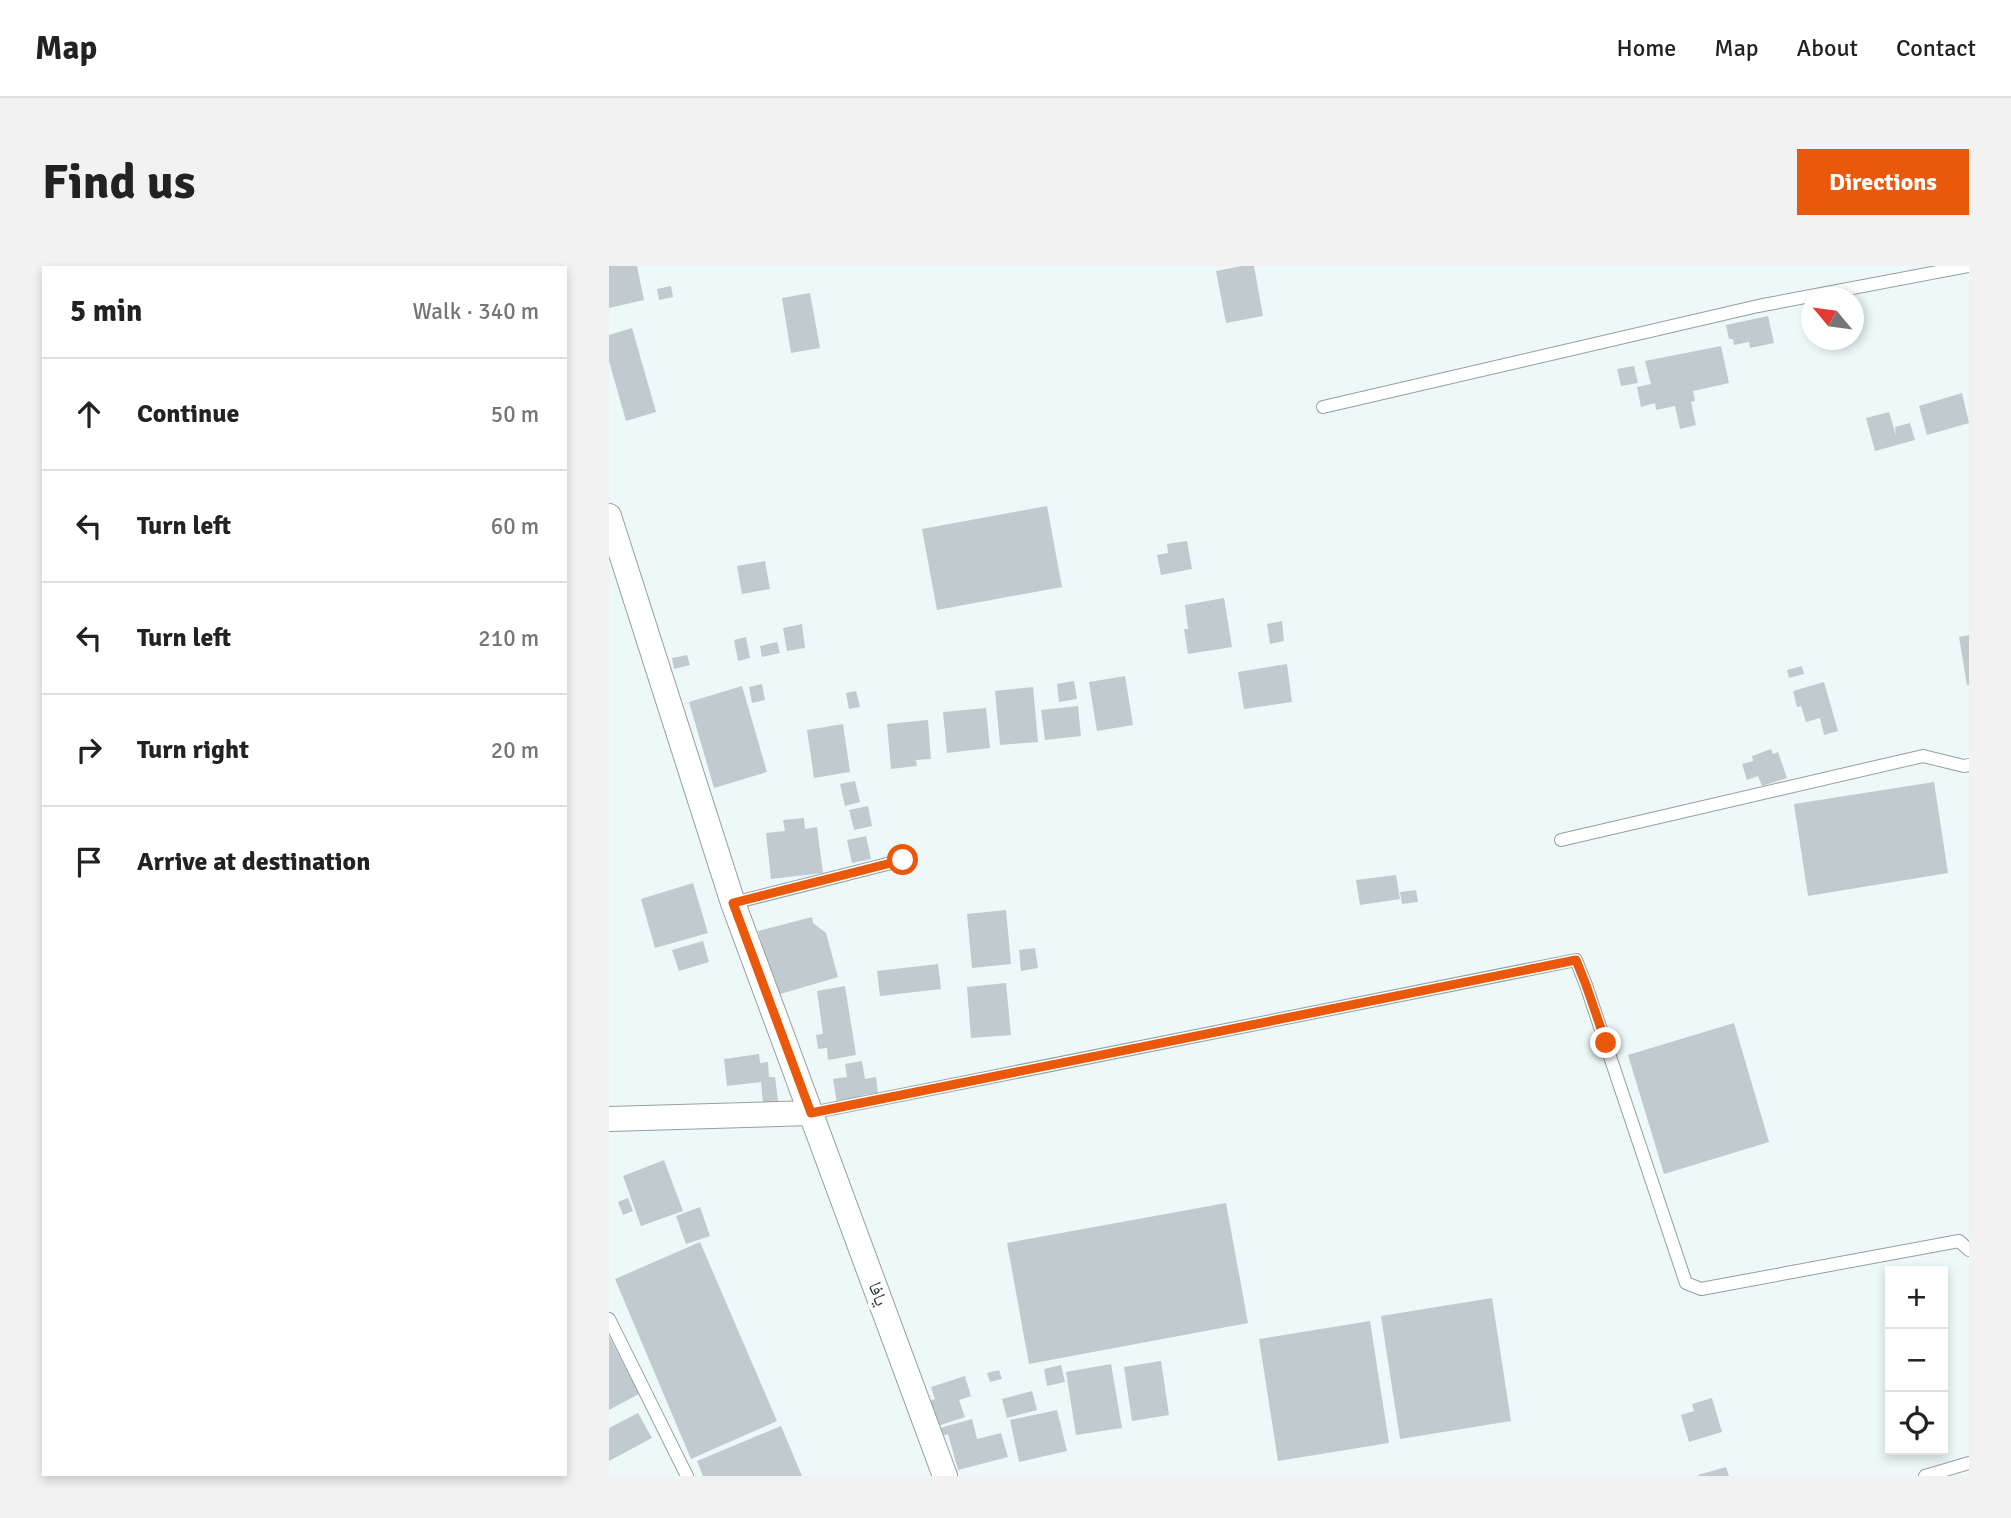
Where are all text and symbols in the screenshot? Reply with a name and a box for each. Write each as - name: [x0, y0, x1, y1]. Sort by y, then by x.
- text: Map: [35, 28, 97, 69]
- text: Home: [1616, 33, 1676, 63]
- text: Map: [1714, 33, 1759, 63]
- text: About: [1797, 33, 1858, 63]
- text: Contact: [1896, 33, 1976, 63]
- button: Directions: [1797, 149, 1969, 215]
- text: Find us: [42, 152, 195, 212]
- north arrow: [1801, 287, 1864, 350]
- text: 5 min: [70, 293, 142, 330]
- text: Walk · 340 m: [413, 297, 539, 326]
- icon: ahead: [70, 395, 108, 433]
- text: Continue: [137, 398, 239, 430]
- text: 50 m: [491, 400, 539, 429]
- icon: left: [70, 507, 108, 545]
- text: Turn left: [137, 510, 231, 542]
- text: 60 m: [491, 512, 539, 541]
- icon: left: [70, 619, 108, 657]
- text: Turn left: [137, 622, 231, 654]
- text: 210 m: [478, 624, 539, 653]
- icon: right: [70, 731, 108, 769]
- text: Turn right: [137, 734, 249, 766]
- text: 20 m: [491, 736, 539, 765]
- icon: arrive: [70, 843, 108, 881]
- route start: [887, 844, 918, 875]
- text: Arrive at destination: [137, 846, 370, 878]
- route end: [1590, 1027, 1621, 1058]
- map controls: [1885, 1266, 1948, 1455]
- button: +: [1885, 1266, 1948, 1329]
- street label: يافا: [863, 1279, 893, 1309]
- button: −: [1885, 1329, 1948, 1392]
- button: locate: [1885, 1392, 1948, 1455]

